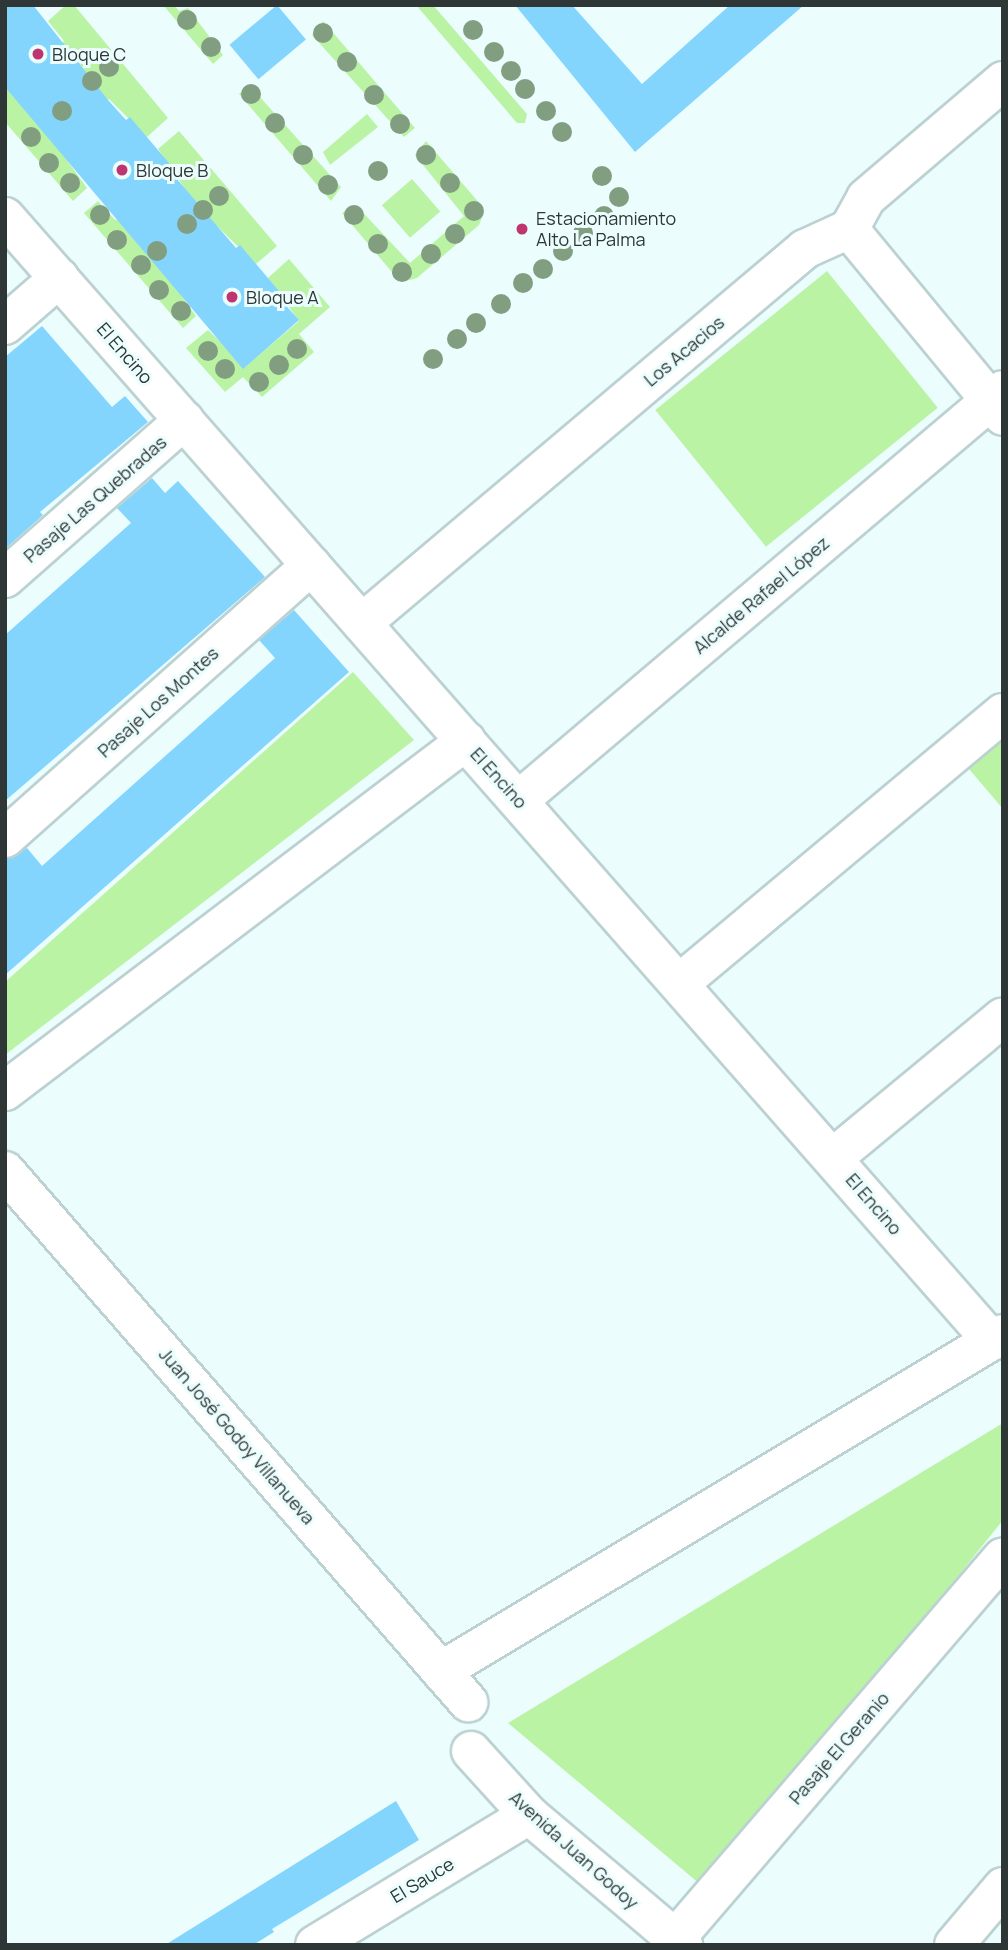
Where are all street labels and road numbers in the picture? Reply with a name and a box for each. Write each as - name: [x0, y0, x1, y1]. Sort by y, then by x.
- street label: Los Acacios: [640, 311, 728, 391]
- street label: El Encino: [93, 318, 157, 388]
- street label: Pasaje Las Quebradas: [19, 431, 171, 567]
- street label: Alcalde Rafael López: [689, 532, 833, 658]
- street label: Pasaje Los Montes: [93, 642, 223, 762]
- street label: El Encino: [466, 743, 532, 813]
- street label: El Encino: [842, 1169, 906, 1239]
- street label: Juan José Godoy Villanueva: [155, 1343, 319, 1529]
- street label: Pasaje El Geranio: [784, 1688, 894, 1808]
- street label: Avenida Juan Godoy: [505, 1786, 643, 1914]
- street label: El Sauce: [386, 1853, 458, 1907]

